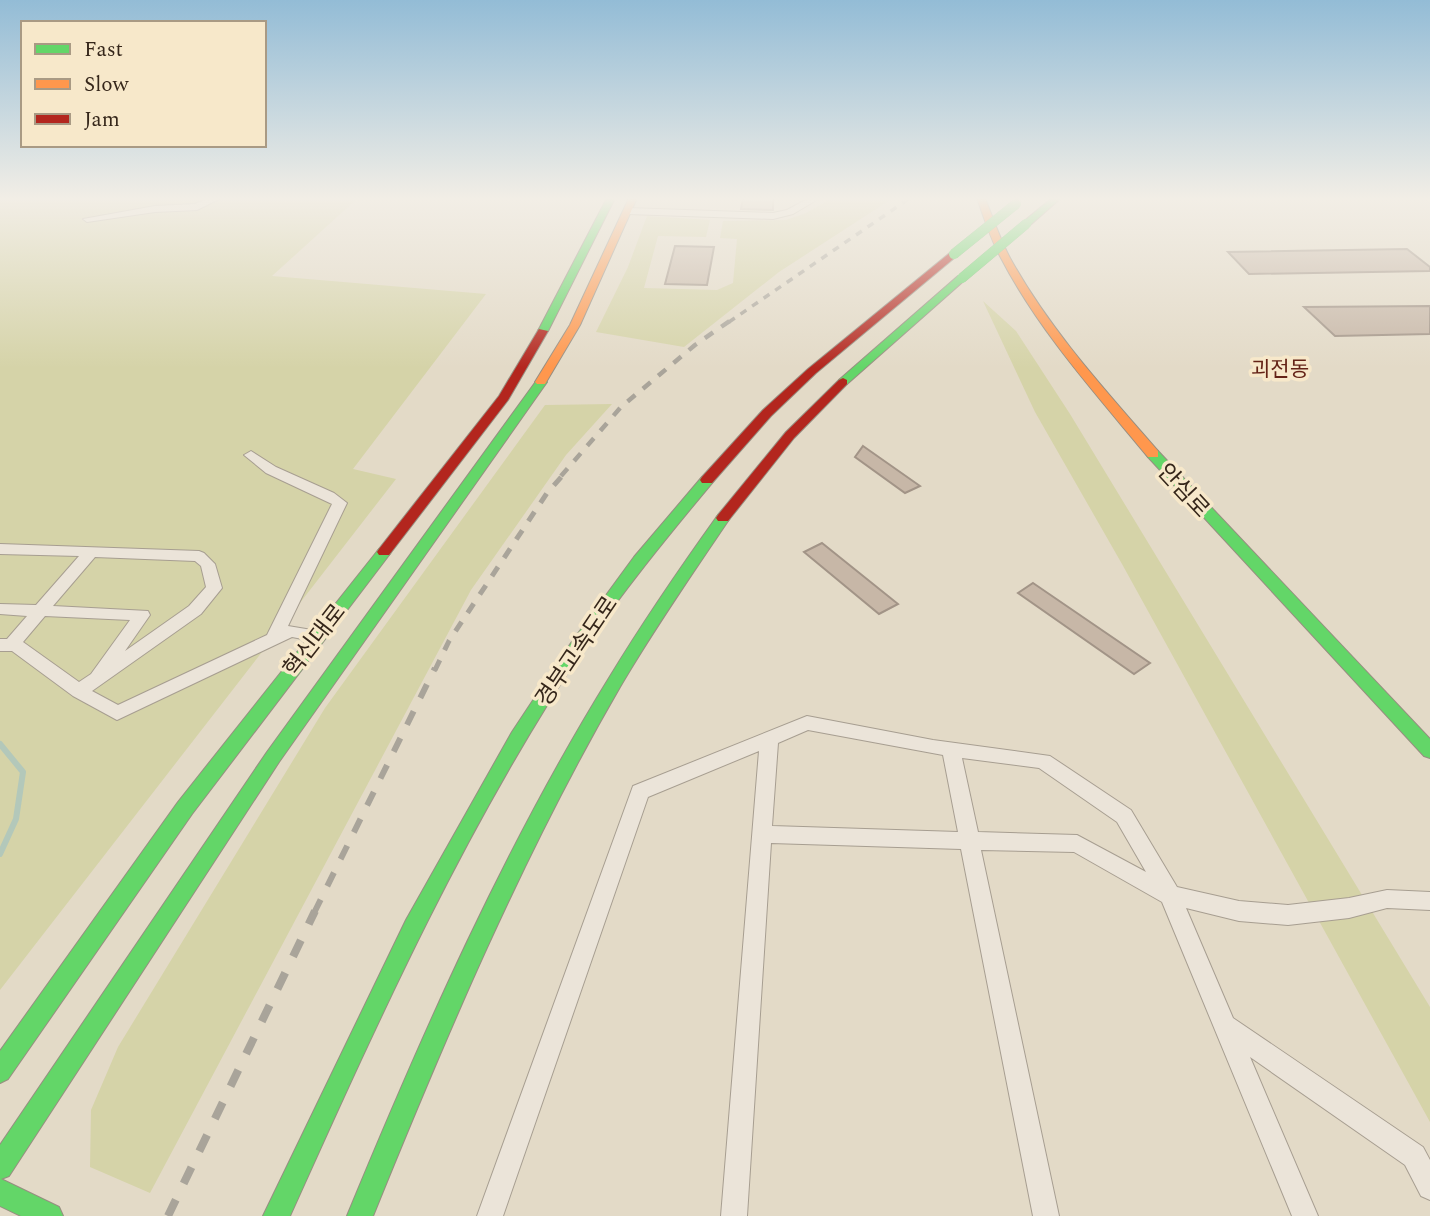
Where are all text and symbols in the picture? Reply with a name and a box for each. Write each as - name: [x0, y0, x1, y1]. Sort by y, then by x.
- legend: [21, 21, 266, 147]
- text: Fast: [84, 34, 123, 66]
- text: Slow: [84, 69, 130, 101]
- text: Jam: [84, 104, 120, 136]
- district label: 괴전동: [1251, 354, 1309, 386]
- street label: 안심로: [1148, 456, 1217, 526]
- street label: 경부고속도로: [527, 589, 627, 714]
- street label: 혁신대로: [275, 597, 355, 685]

